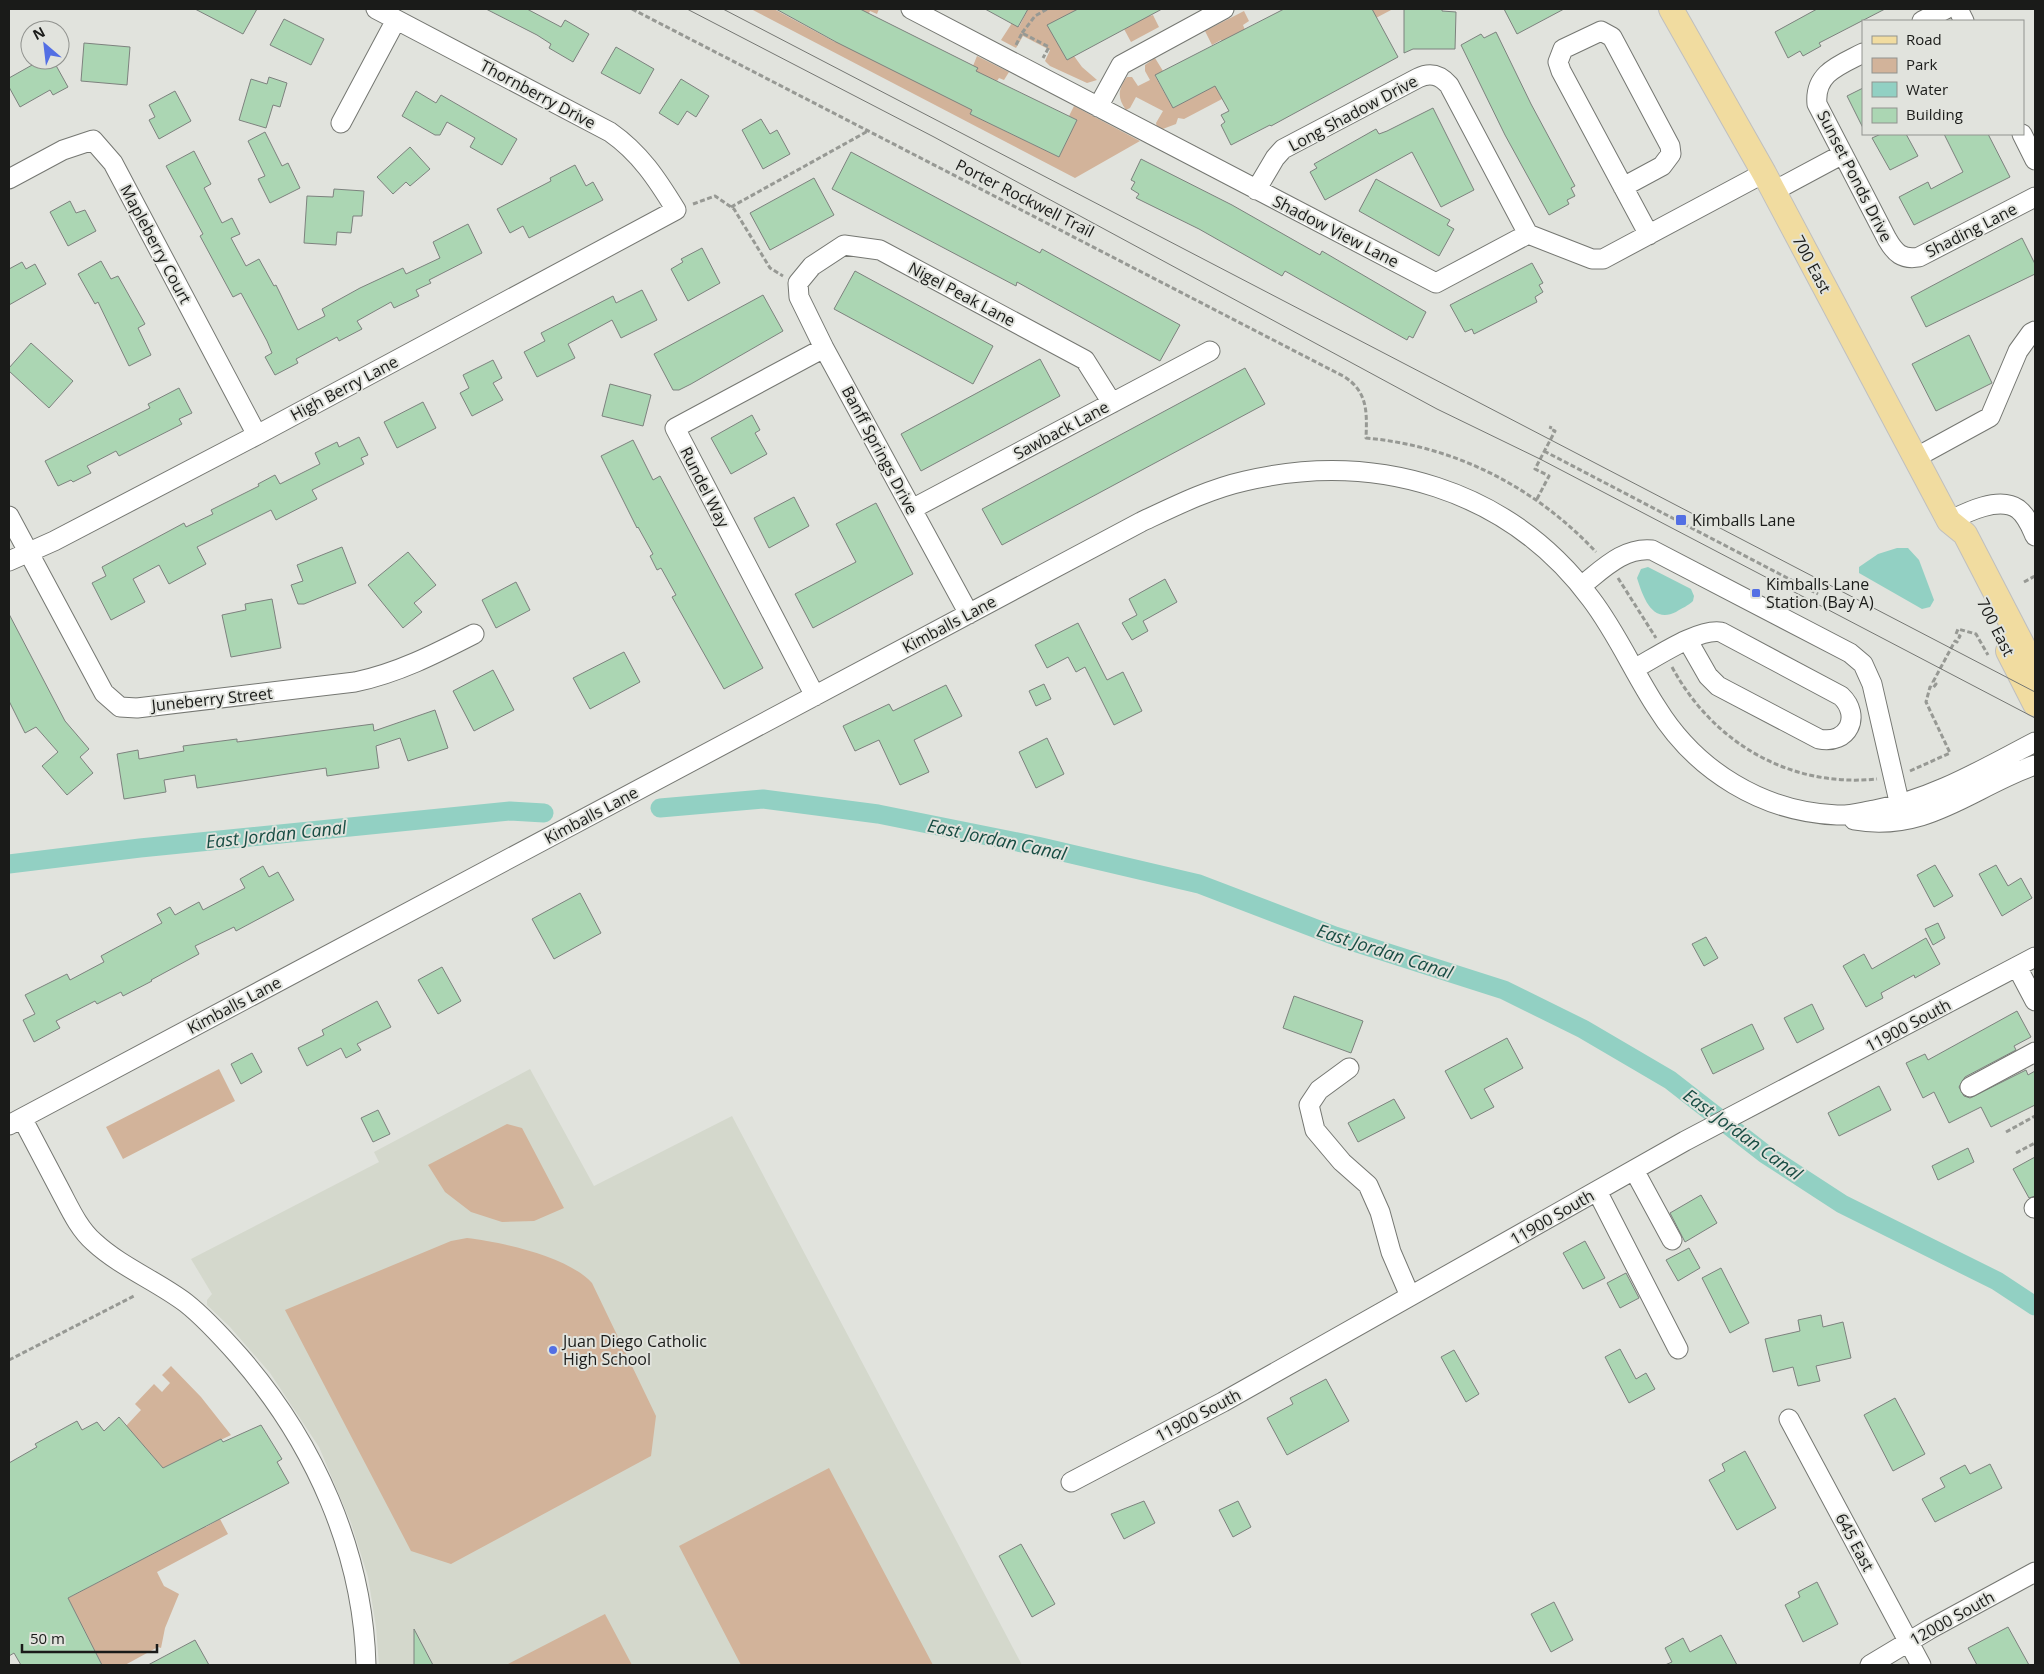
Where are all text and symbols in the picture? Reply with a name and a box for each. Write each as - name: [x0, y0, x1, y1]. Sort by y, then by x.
- north arrow: [20, 20, 70, 70]
- legend: [1862, 20, 2024, 135]
- text: N: [29, 22, 48, 44]
- text: Road: [1906, 29, 1942, 49]
- street label: Thornberry Drive: [476, 54, 600, 134]
- text: Park: [1906, 54, 1937, 74]
- street label: Long Shadow Drive: [1285, 70, 1421, 156]
- text: Water: [1906, 79, 1948, 99]
- text: Building: [1906, 104, 1963, 124]
- street label: Sunset Ponds Drive: [1812, 107, 1898, 245]
- street label: Porter Rockwell Trail: [952, 154, 1098, 242]
- street label: Mapleberry Court: [115, 181, 197, 308]
- street label: Shadow View Lane: [1269, 190, 1403, 272]
- street label: Shading Lane: [1921, 197, 2021, 263]
- street label: 700 East: [1788, 231, 1837, 297]
- street label: Nigel Peak Lane: [905, 257, 1019, 331]
- street label: High Berry Lane: [286, 350, 402, 426]
- street label: Banff Springs Drive: [837, 382, 923, 518]
- street label: Sawback Lane: [1009, 396, 1113, 464]
- street label: Rundel Way: [675, 443, 735, 532]
- place label: Kimballs Lane: [1692, 509, 1795, 531]
- marker: Kimballs Lane: [1674, 513, 1688, 527]
- place label: Kimballs Lane Station (Bay A): [1766, 573, 1874, 613]
- marker: Kimballs Lane Station (Bay A): [1750, 587, 1762, 599]
- street label: Kimballs Lane: [898, 590, 1000, 658]
- street label: 700 East: [1972, 594, 2020, 660]
- street label: Juneberry Street: [148, 682, 274, 717]
- street label: Kimballs Lane: [540, 781, 642, 849]
- water label: East Jordan Canal: [925, 813, 1069, 866]
- water label: East Jordan Canal: [204, 815, 348, 853]
- water label: East Jordan Canal: [1314, 918, 1456, 984]
- street label: Kimballs Lane: [183, 971, 285, 1039]
- street label: 11900 South: [1862, 993, 1954, 1057]
- water label: East Jordan Canal: [1679, 1083, 1808, 1186]
- street label: 11900 South: [1506, 1184, 1598, 1250]
- place label: Juan Diego Catholic High School: [561, 1330, 707, 1370]
- marker: Juan Diego Catholic High School: [547, 1344, 559, 1356]
- street label: 11900 South: [1152, 1383, 1244, 1447]
- street label: 645 East: [1831, 1509, 1880, 1575]
- street label: 12000 South: [1906, 1586, 1998, 1650]
- scale bar: [22, 1622, 158, 1654]
- text: 50 m: [30, 1628, 65, 1648]

